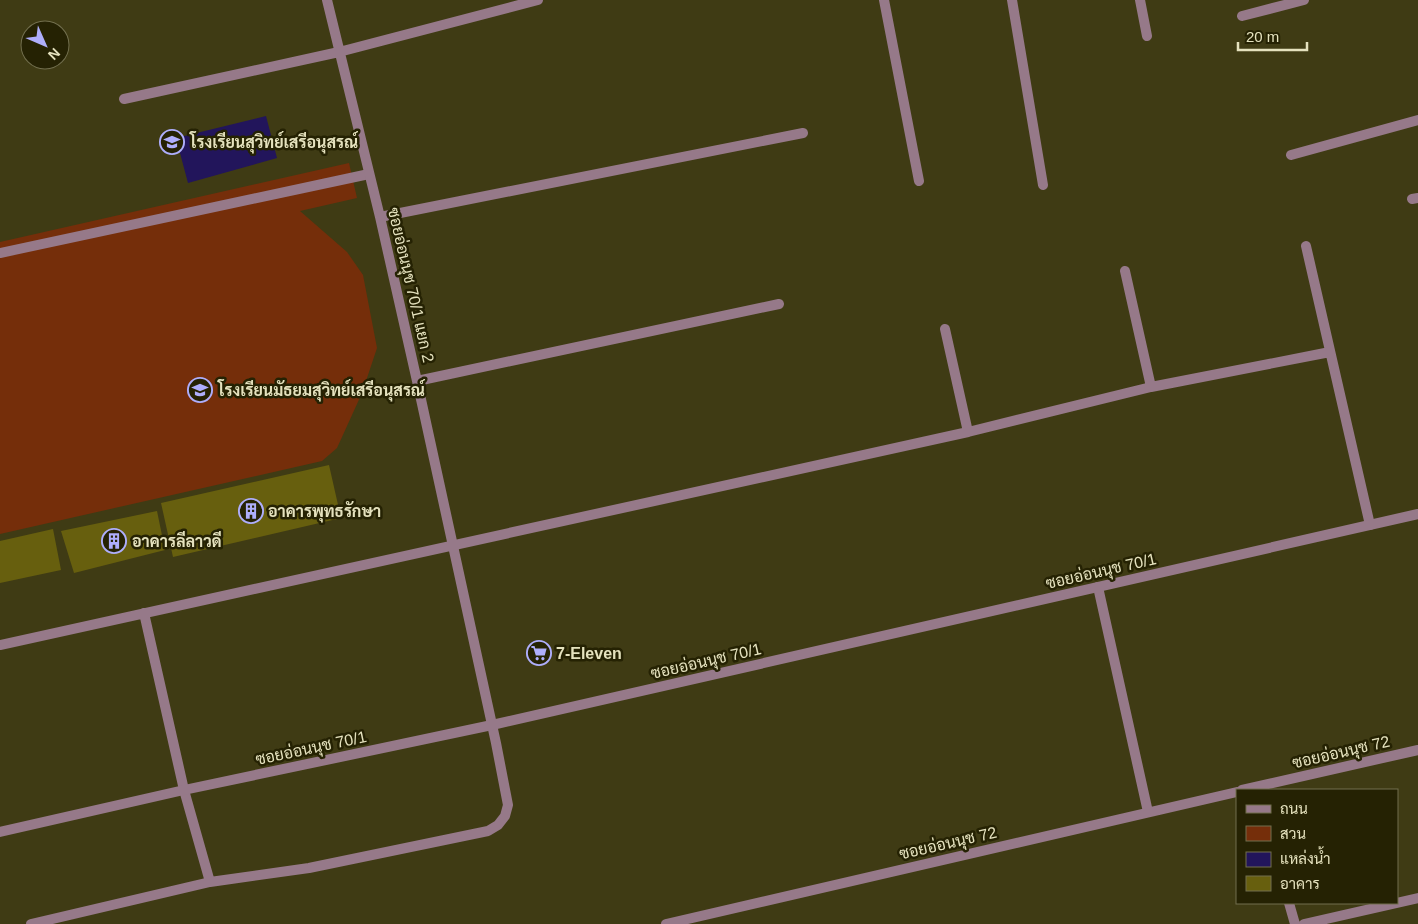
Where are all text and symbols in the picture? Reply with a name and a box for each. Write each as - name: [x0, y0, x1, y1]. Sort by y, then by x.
- north arrow: [20, 20, 70, 70]
- scale bar: [1238, 20, 1307, 52]
- text: 20 m: [1246, 28, 1279, 45]
- text: N: [45, 45, 63, 63]
- school or university icon: โรงเรียนสุวิทย์เสรีอนุสรณ์: [159, 129, 185, 155]
- place label: โรงเรียนสุวิทย์เสรีอนุสรณ์: [189, 131, 359, 154]
- street label: ซอยอ่อนนุช 70/1 แยก 2: [382, 206, 439, 365]
- school or university icon: โรงเรียนมัธยมสุวิทย์เสรีอนุสรณ์: [187, 377, 213, 403]
- place label: โรงเรียนมัธยมสุวิทย์เสรีอนุสรณ์: [217, 379, 426, 402]
- building icon: อาคารพุทธรักษา: [238, 498, 264, 524]
- place label: อาคารพุทธรักษา: [268, 501, 381, 523]
- building icon: อาคารลีลาวดี: [101, 528, 127, 554]
- place label: อาคารลีลาวดี: [132, 531, 222, 550]
- street label: ซอยอ่อนนุช 70/1: [1044, 548, 1159, 595]
- street label: ซอยอ่อนนุช 70/1: [649, 638, 764, 685]
- supermarket icon: 7-Eleven: [526, 640, 552, 666]
- place label: 7-Eleven: [556, 645, 622, 662]
- street label: ซอยอ่อนนุช 70/1: [254, 726, 369, 771]
- street label: ซอยอ่อนนุช 72: [1290, 731, 1392, 774]
- legend: [1236, 789, 1398, 904]
- text: ถนน: [1280, 800, 1308, 817]
- street label: ซอยอ่อนนุช 72: [897, 822, 999, 865]
- text: สวน: [1280, 825, 1306, 842]
- text: แหล่งน้ำ: [1280, 846, 1331, 867]
- text: อาคาร: [1280, 875, 1320, 892]

